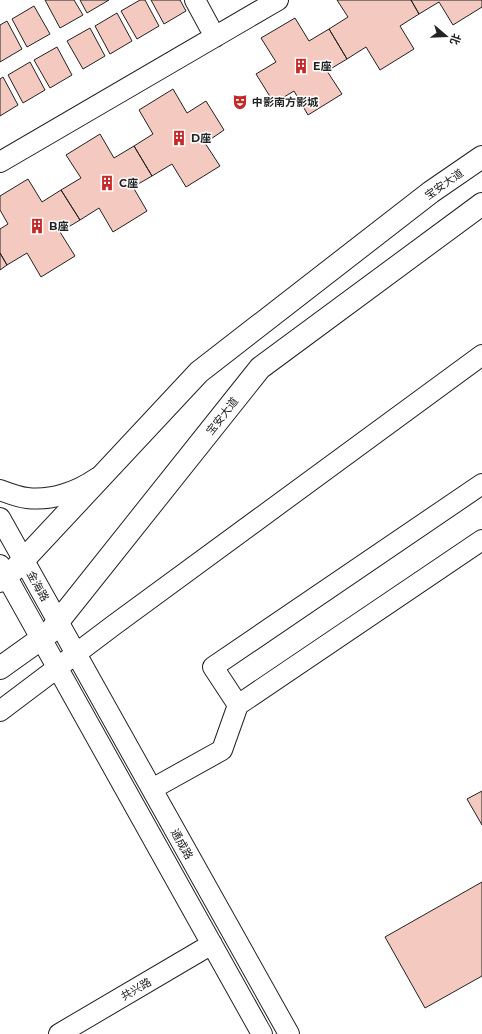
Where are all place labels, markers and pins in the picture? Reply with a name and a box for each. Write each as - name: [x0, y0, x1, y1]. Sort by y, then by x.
- building icon: E座: [292, 57, 310, 75]
- place label: E座: [313, 59, 331, 73]
- theatre icon: 中影南方影城: [231, 93, 249, 111]
- place label: 中影南方影城: [252, 95, 319, 109]
- building icon: D座: [170, 129, 188, 147]
- place label: D座: [191, 131, 211, 145]
- building icon: C座: [98, 174, 116, 192]
- place label: C座: [119, 176, 138, 190]
- building icon: B座: [28, 217, 46, 235]
- place label: B座: [49, 219, 68, 233]

